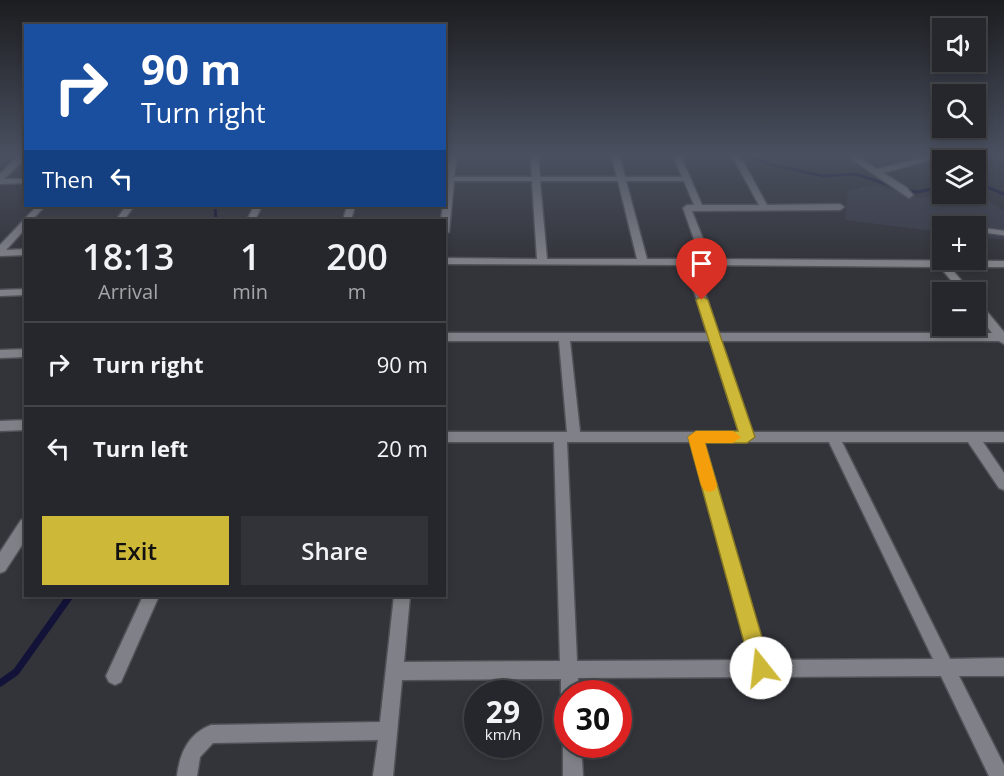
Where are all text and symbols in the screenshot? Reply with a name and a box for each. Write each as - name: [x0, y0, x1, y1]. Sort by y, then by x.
- map controls: [932, 18, 986, 336]
- button: sound: [932, 18, 986, 72]
- text: 90 m: [141, 40, 241, 97]
- icon: right: [42, 48, 120, 126]
- button: search: [932, 84, 986, 138]
- text: Turn right: [141, 94, 266, 131]
- button: layers: [932, 150, 986, 204]
- icon: left: [105, 162, 138, 195]
- text: Then: [42, 164, 93, 194]
- button: +: [932, 216, 986, 270]
- text: 18:13: [82, 232, 174, 281]
- text: 1: [240, 232, 261, 281]
- text: 200: [326, 232, 388, 281]
- pin: [676, 238, 727, 300]
- icon: arrive: [685, 247, 718, 280]
- text: Arrival: [98, 278, 158, 305]
- text: min: [232, 278, 268, 305]
- text: m: [348, 278, 366, 305]
- button: −: [932, 282, 986, 336]
- icon: right: [42, 348, 75, 381]
- text: Turn right: [93, 349, 204, 379]
- text: 90 m: [377, 349, 428, 379]
- icon: left: [42, 432, 75, 465]
- text: Turn left: [93, 433, 188, 463]
- text: 20 m: [377, 433, 428, 463]
- button: Exit: [42, 516, 229, 585]
- button: Share: [241, 516, 428, 585]
- position arrow: [729, 636, 793, 700]
- speed limit sign: 30: [554, 680, 632, 758]
- text: 29: [486, 691, 520, 732]
- text: km/h: [485, 724, 521, 744]

